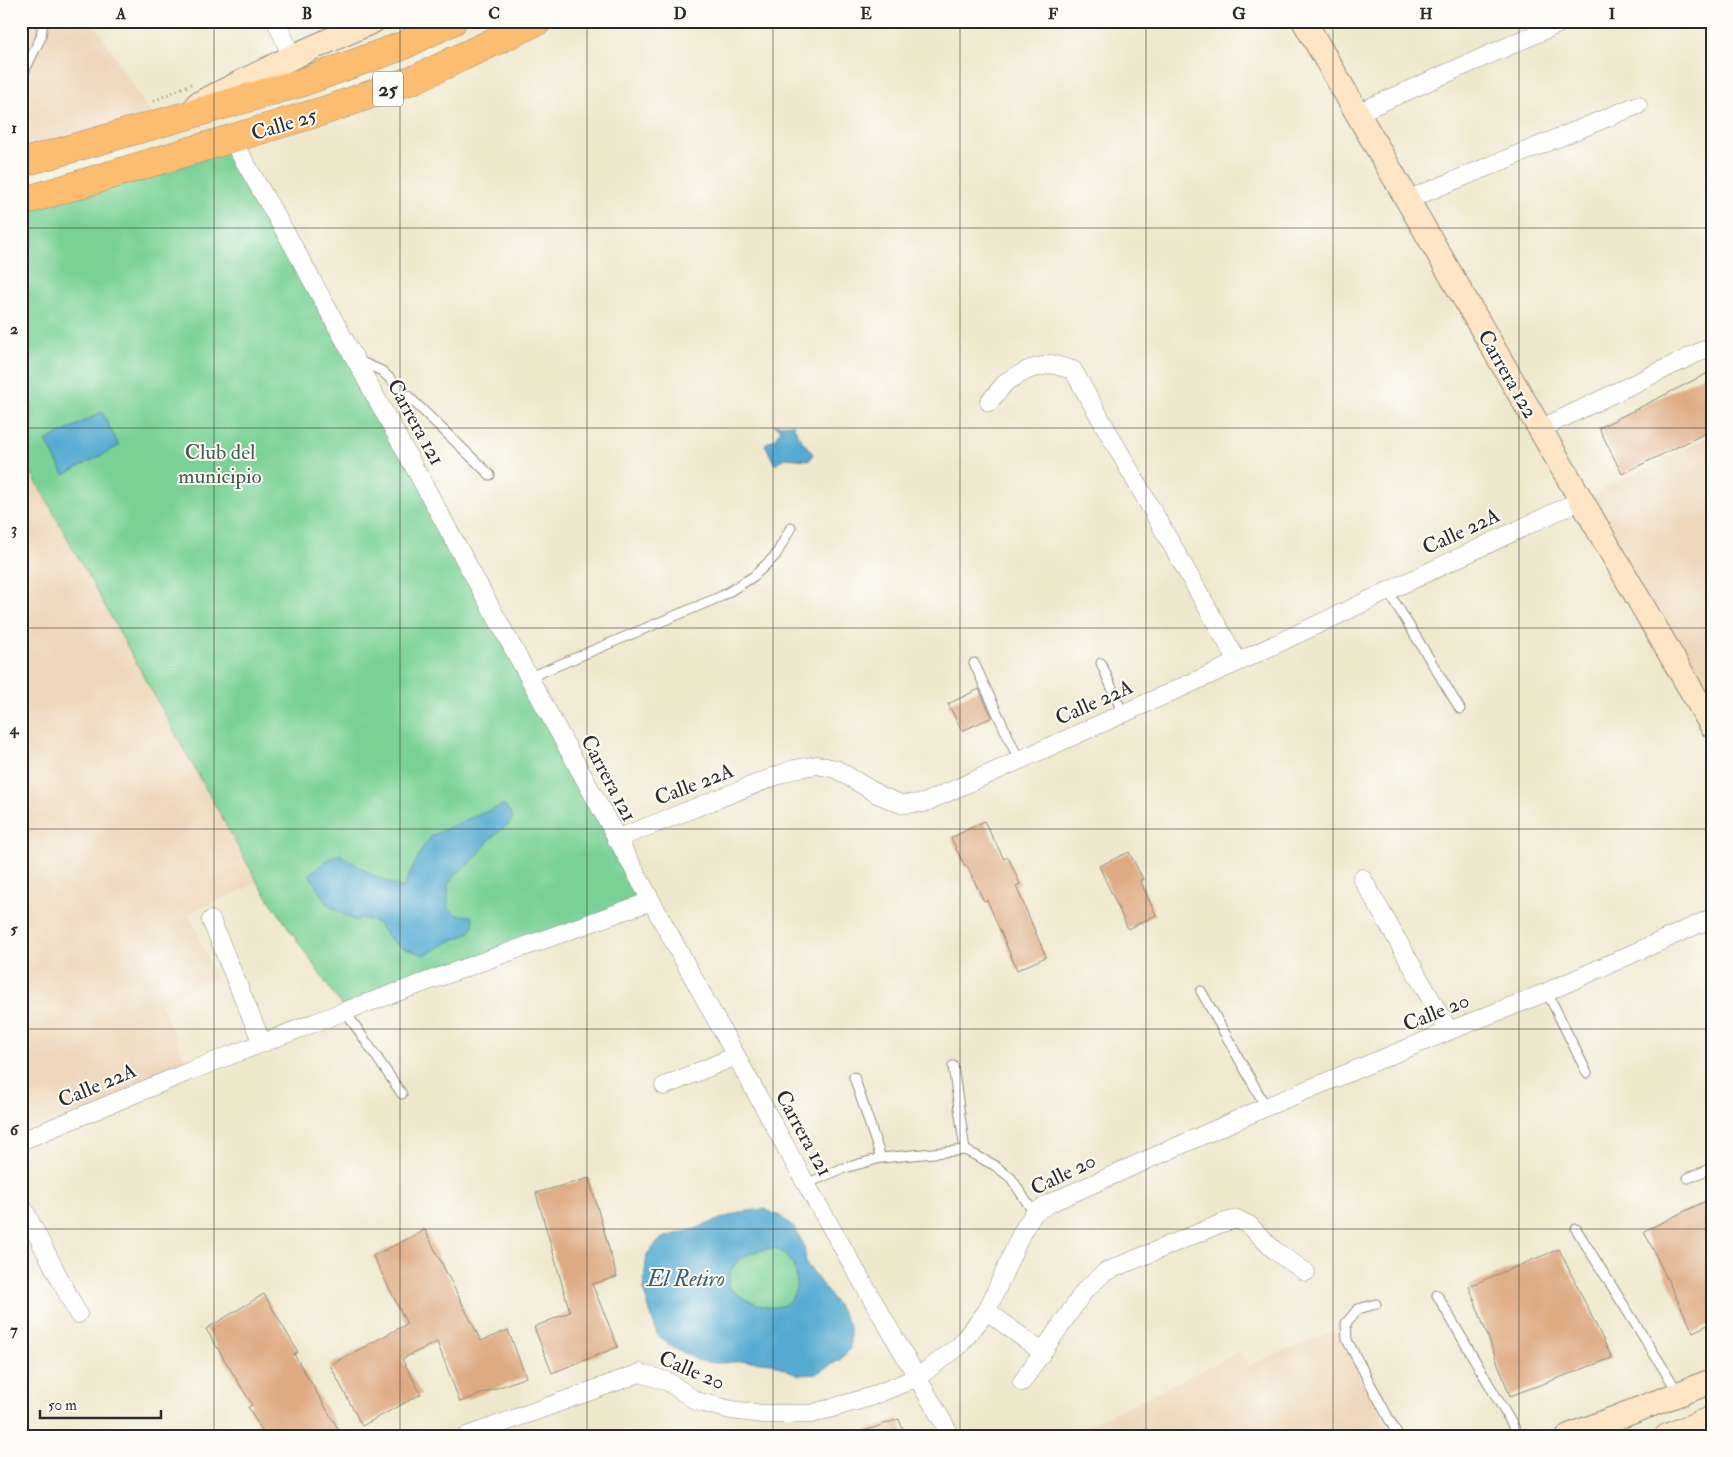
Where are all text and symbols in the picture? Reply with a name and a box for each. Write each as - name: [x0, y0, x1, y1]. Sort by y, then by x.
- text: A: [115, 4, 127, 24]
- text: B: [302, 4, 312, 24]
- text: C: [488, 4, 500, 24]
- text: D: [673, 4, 687, 24]
- text: E: [860, 4, 872, 24]
- text: F: [1048, 4, 1058, 24]
- text: G: [1232, 4, 1246, 24]
- text: H: [1419, 4, 1433, 24]
- text: I: [1609, 4, 1616, 24]
- road number: 25: [373, 72, 403, 106]
- street label: Calle 25: [248, 101, 321, 147]
- text: 1: [11, 118, 17, 138]
- text: 2: [10, 319, 18, 339]
- street label: Carrera 122: [1471, 325, 1544, 423]
- street label: Carrera 121: [381, 374, 450, 470]
- park label: Club del municipio: [178, 439, 262, 490]
- street label: Calle 22A: [1418, 502, 1504, 561]
- text: 3: [11, 519, 17, 539]
- street label: Calle 22A: [1051, 673, 1137, 732]
- text: 4: [9, 719, 20, 739]
- street label: Carrera 121: [574, 730, 643, 826]
- street label: Calle 22A: [651, 757, 737, 812]
- text: 5: [10, 919, 18, 939]
- street label: Calle 20: [1399, 987, 1473, 1038]
- street label: Calle 22A: [54, 1057, 140, 1114]
- street label: Carrera 121: [769, 1085, 838, 1181]
- text: 6: [10, 1120, 20, 1140]
- street label: Calle 20: [1026, 1147, 1100, 1202]
- water label: El Retiro: [645, 1265, 725, 1293]
- text: 7: [10, 1320, 18, 1340]
- street label: Calle 20: [655, 1345, 729, 1396]
- scale bar: [40, 1387, 161, 1419]
- text: 50 m: [48, 1396, 77, 1415]

